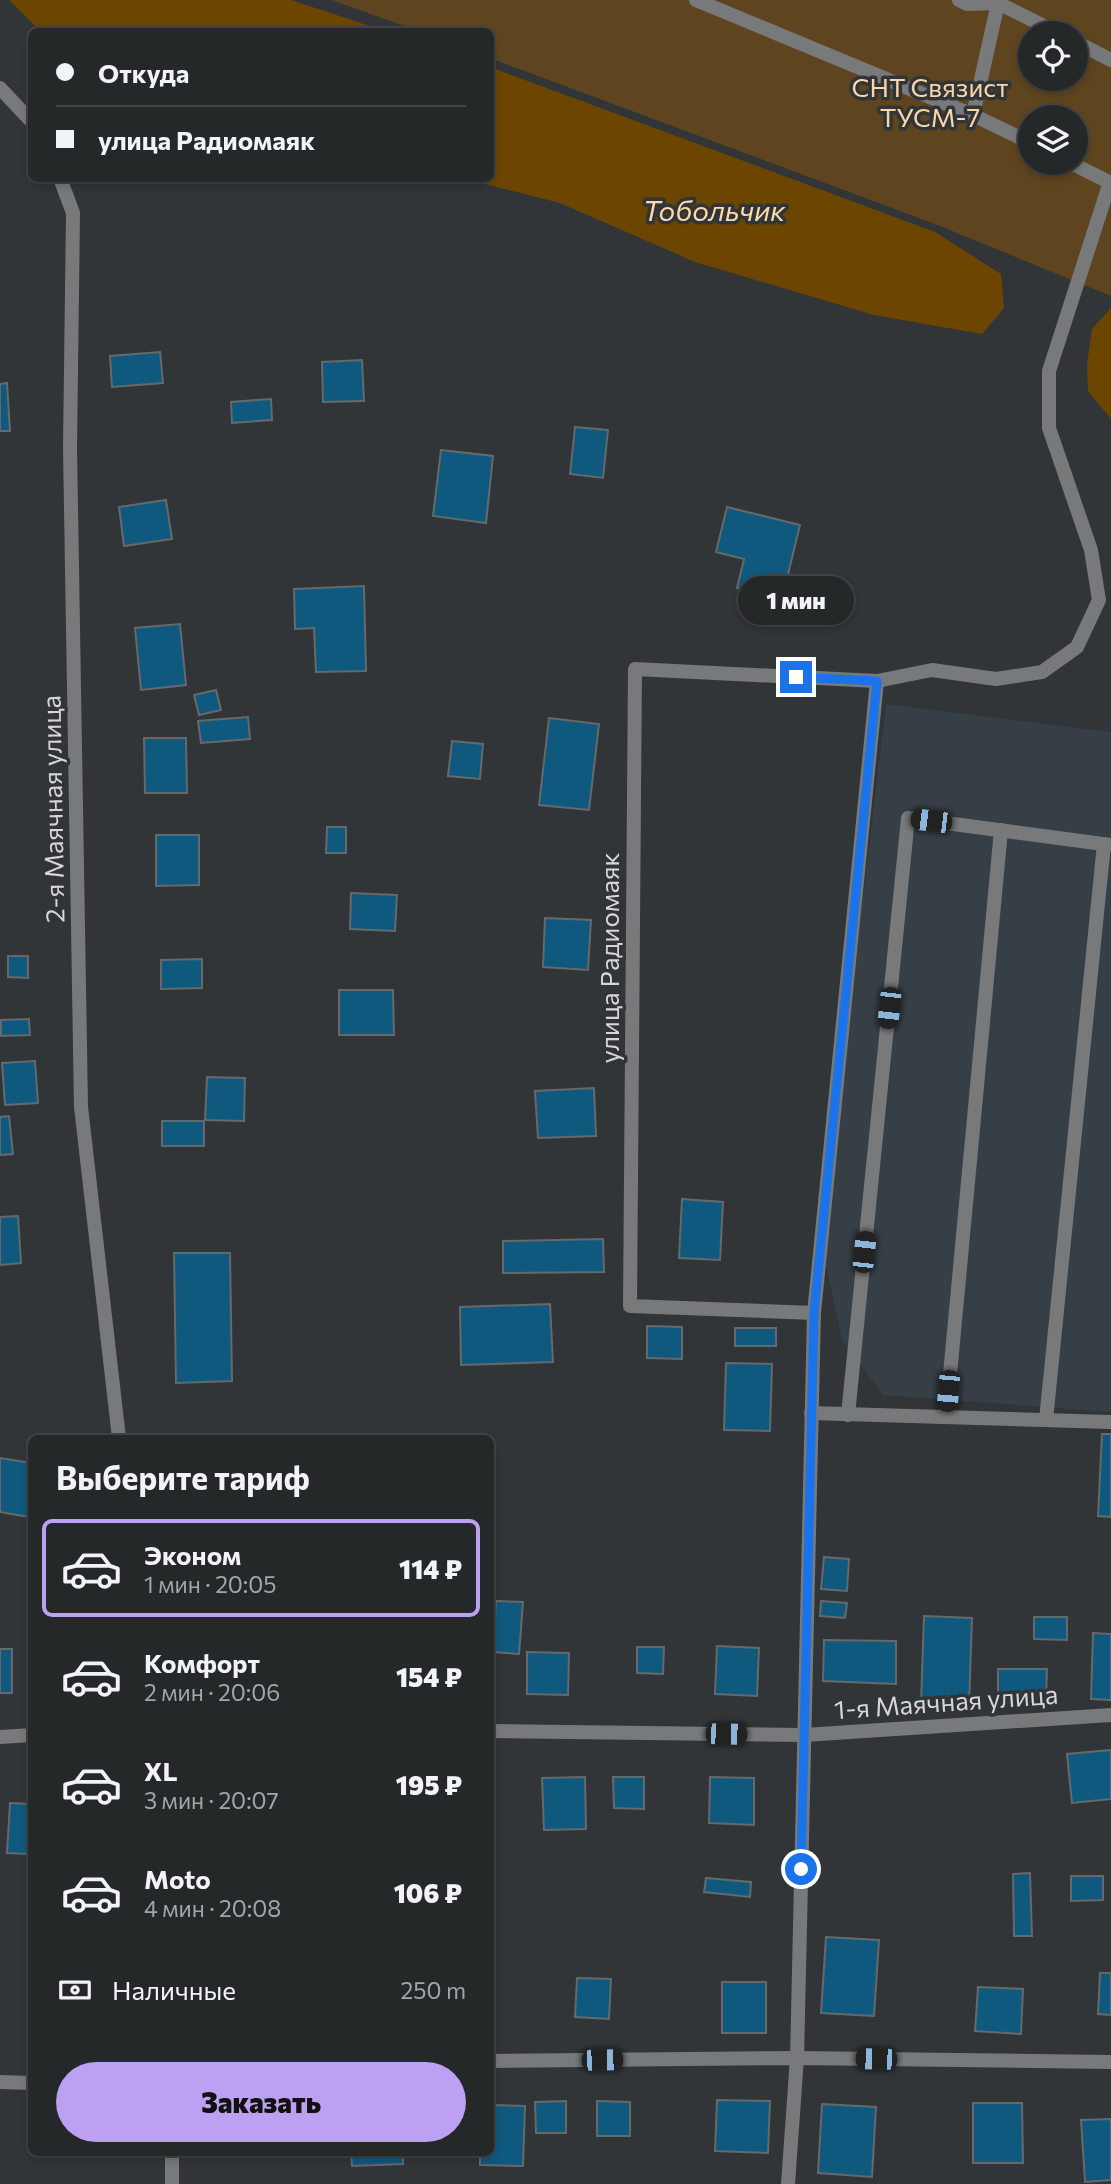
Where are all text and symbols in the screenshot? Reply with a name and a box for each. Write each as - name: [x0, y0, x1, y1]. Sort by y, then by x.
- map controls: [1018, 21, 1088, 175]
- button: locate: [1018, 21, 1088, 91]
- text: Откуда: [98, 57, 189, 88]
- park label: СНТ Связист ТУСМ-7: [852, 71, 1008, 132]
- button: layers: [1018, 105, 1088, 175]
- text: улица Радиомаяк: [98, 124, 315, 155]
- water label: Тобольчик: [643, 193, 786, 227]
- callout: 1 мин: [738, 576, 854, 624]
- text: 1 мин: [766, 586, 826, 614]
- route end: [780, 661, 812, 693]
- street label: 2-я Маячная улица: [35, 695, 69, 923]
- car: [909, 808, 954, 834]
- street label: улица Радиомаяк: [593, 852, 624, 1064]
- car: [877, 986, 902, 1030]
- car: [852, 1230, 877, 1274]
- car: [936, 1369, 961, 1413]
- text: Выберите тариф: [56, 1457, 310, 1497]
- icon: car: [60, 1537, 123, 1600]
- text: Эконом: [144, 1539, 241, 1570]
- text: 114 ₽: [399, 1553, 462, 1584]
- text: 1 мин · 20:05: [144, 1570, 277, 1598]
- icon: car: [60, 1645, 123, 1708]
- text: Комфорт: [144, 1647, 260, 1678]
- text: 154 ₽: [396, 1661, 462, 1692]
- text: 2 мин · 20:06: [144, 1678, 280, 1706]
- street label: 1-я Маячная улица: [833, 1678, 1059, 1724]
- car: [705, 1723, 748, 1745]
- icon: car: [60, 1753, 123, 1816]
- text: XL: [144, 1755, 178, 1786]
- text: 195 ₽: [396, 1769, 462, 1800]
- text: 3 мин · 20:07: [144, 1786, 279, 1814]
- route start: [785, 1853, 817, 1885]
- icon: car: [60, 1861, 123, 1924]
- text: Moto: [144, 1863, 211, 1894]
- text: 106 ₽: [394, 1877, 462, 1908]
- text: 4 мин · 20:08: [144, 1894, 281, 1922]
- icon: cash: [56, 1971, 94, 2009]
- text: Наличные: [112, 1974, 236, 2005]
- text: 250 m: [401, 1976, 466, 2004]
- car: [855, 2048, 898, 2070]
- car: [581, 2049, 624, 2071]
- button: Заказать: [56, 2062, 466, 2142]

